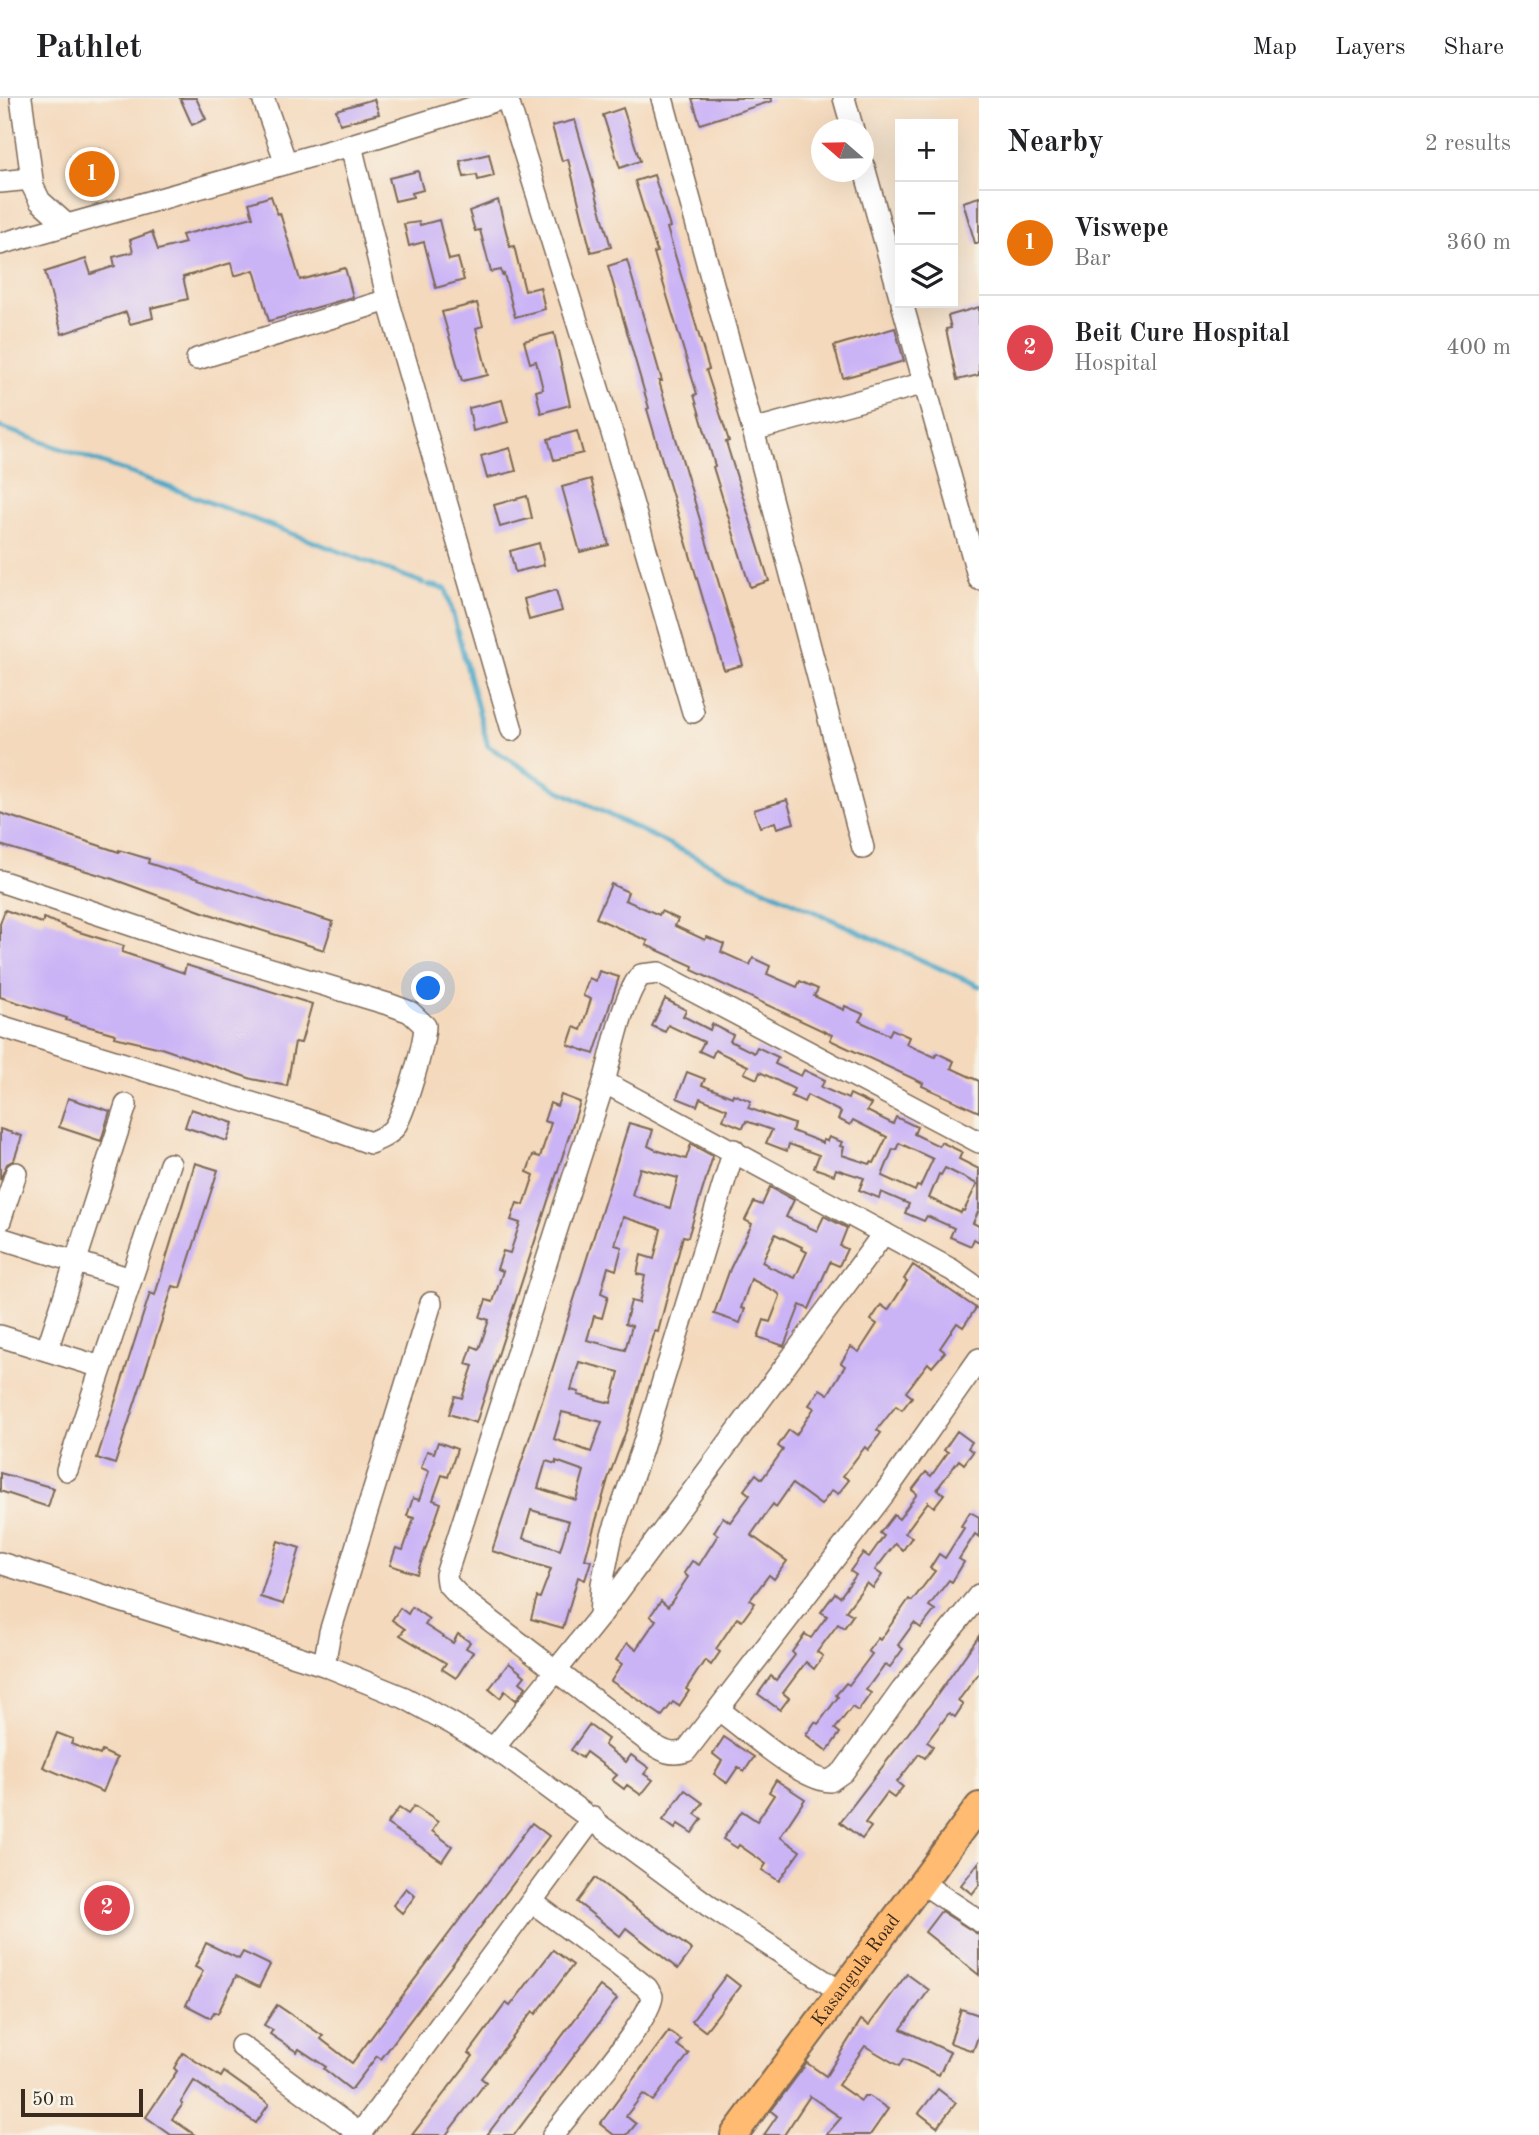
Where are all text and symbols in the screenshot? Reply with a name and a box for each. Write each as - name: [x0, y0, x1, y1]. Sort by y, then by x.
- text: Pathlet: [35, 32, 142, 65]
- text: Map: [1253, 36, 1297, 60]
- text: Layers: [1335, 36, 1405, 60]
- text: Share: [1443, 36, 1504, 60]
- north arrow: [811, 119, 874, 182]
- map controls: [895, 119, 958, 308]
- button: +: [895, 119, 958, 182]
- text: Nearby: [1007, 128, 1104, 158]
- text: 2 results: [1425, 132, 1511, 155]
- pin: 1: [69, 148, 115, 200]
- button: −: [895, 182, 958, 245]
- text: Viswepe: [1074, 216, 1169, 242]
- text: 1: [1023, 231, 1037, 254]
- text: 360 m: [1446, 231, 1511, 254]
- button: layers: [895, 245, 958, 308]
- text: Bar: [1074, 247, 1111, 270]
- text: Beit Cure Hospital: [1074, 321, 1290, 347]
- text: 2: [1023, 336, 1037, 359]
- text: 400 m: [1446, 336, 1511, 359]
- text: Hospital: [1074, 352, 1157, 375]
- your location: [411, 971, 445, 1005]
- pin: 2: [84, 1882, 130, 1934]
- street label: Kasangula Road: [809, 1911, 904, 2030]
- scale bar: [21, 2086, 144, 2118]
- text: 50 m: [32, 2091, 74, 2110]

